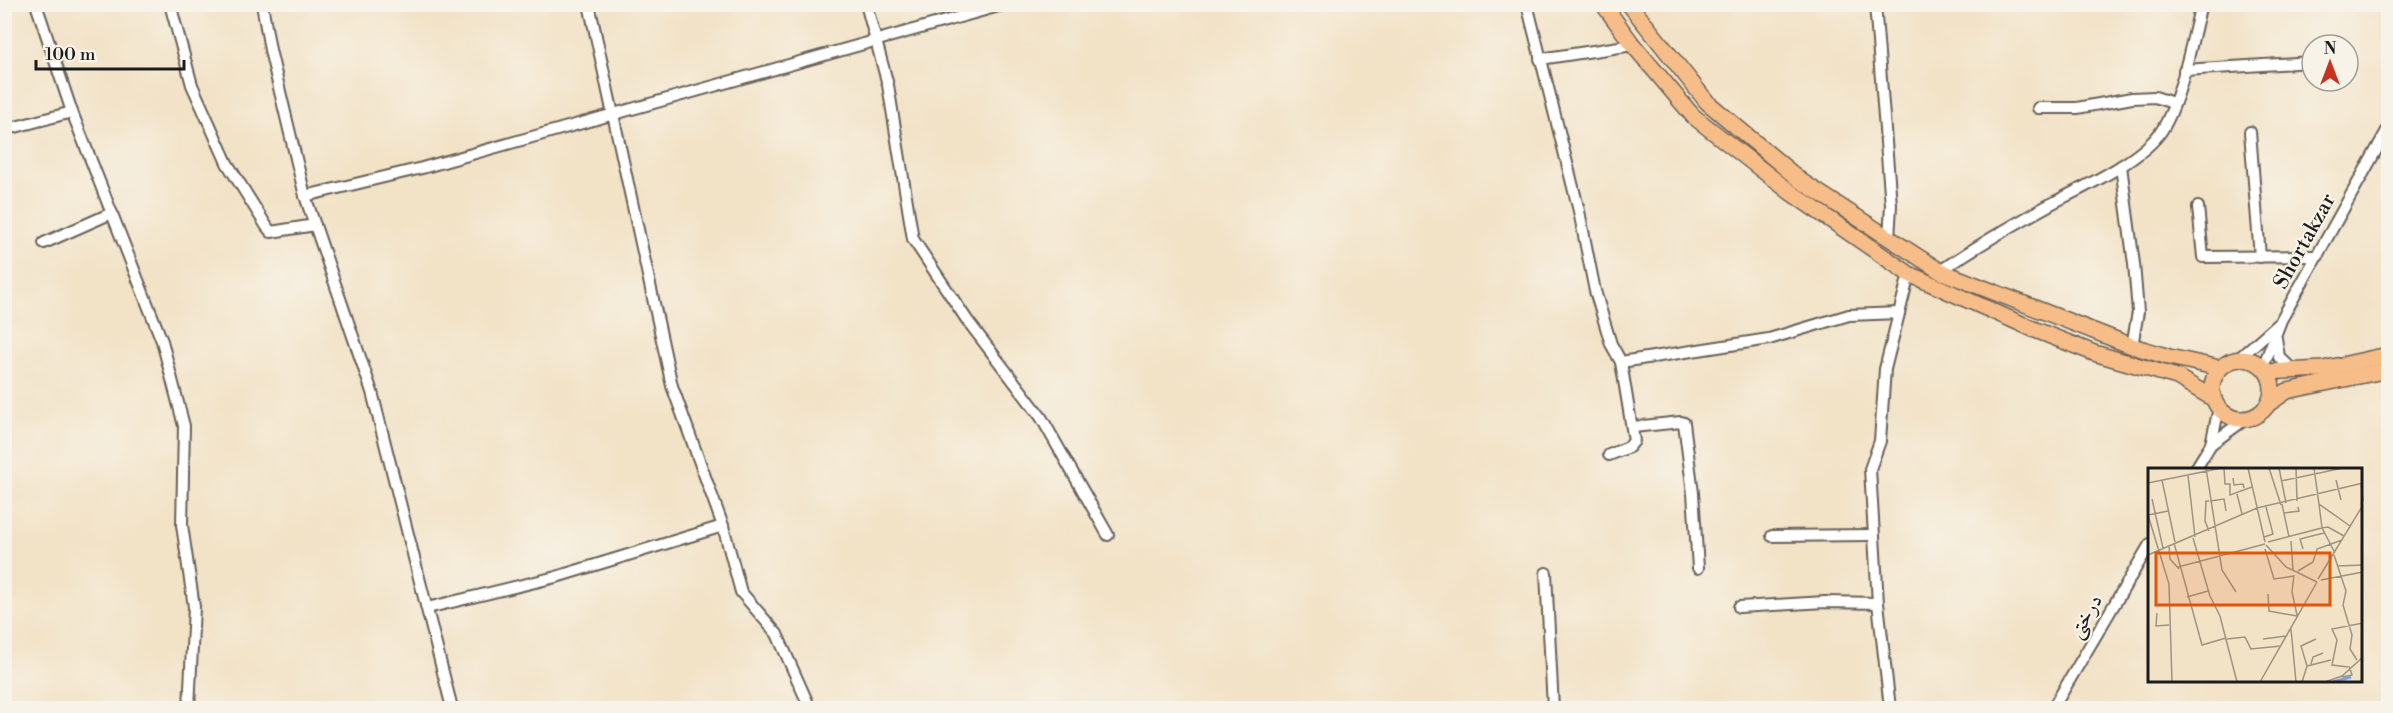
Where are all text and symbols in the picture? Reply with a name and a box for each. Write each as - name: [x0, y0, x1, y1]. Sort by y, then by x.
- scale bar: [36, 33, 184, 71]
- north arrow: [2300, 33, 2360, 93]
- text: N: [2324, 39, 2337, 59]
- text: 100 m: [45, 43, 96, 66]
- street label: Shortakzar: [2268, 189, 2342, 294]
- inset map: [2148, 468, 2363, 683]
- street label: درختی: [2063, 590, 2110, 644]

